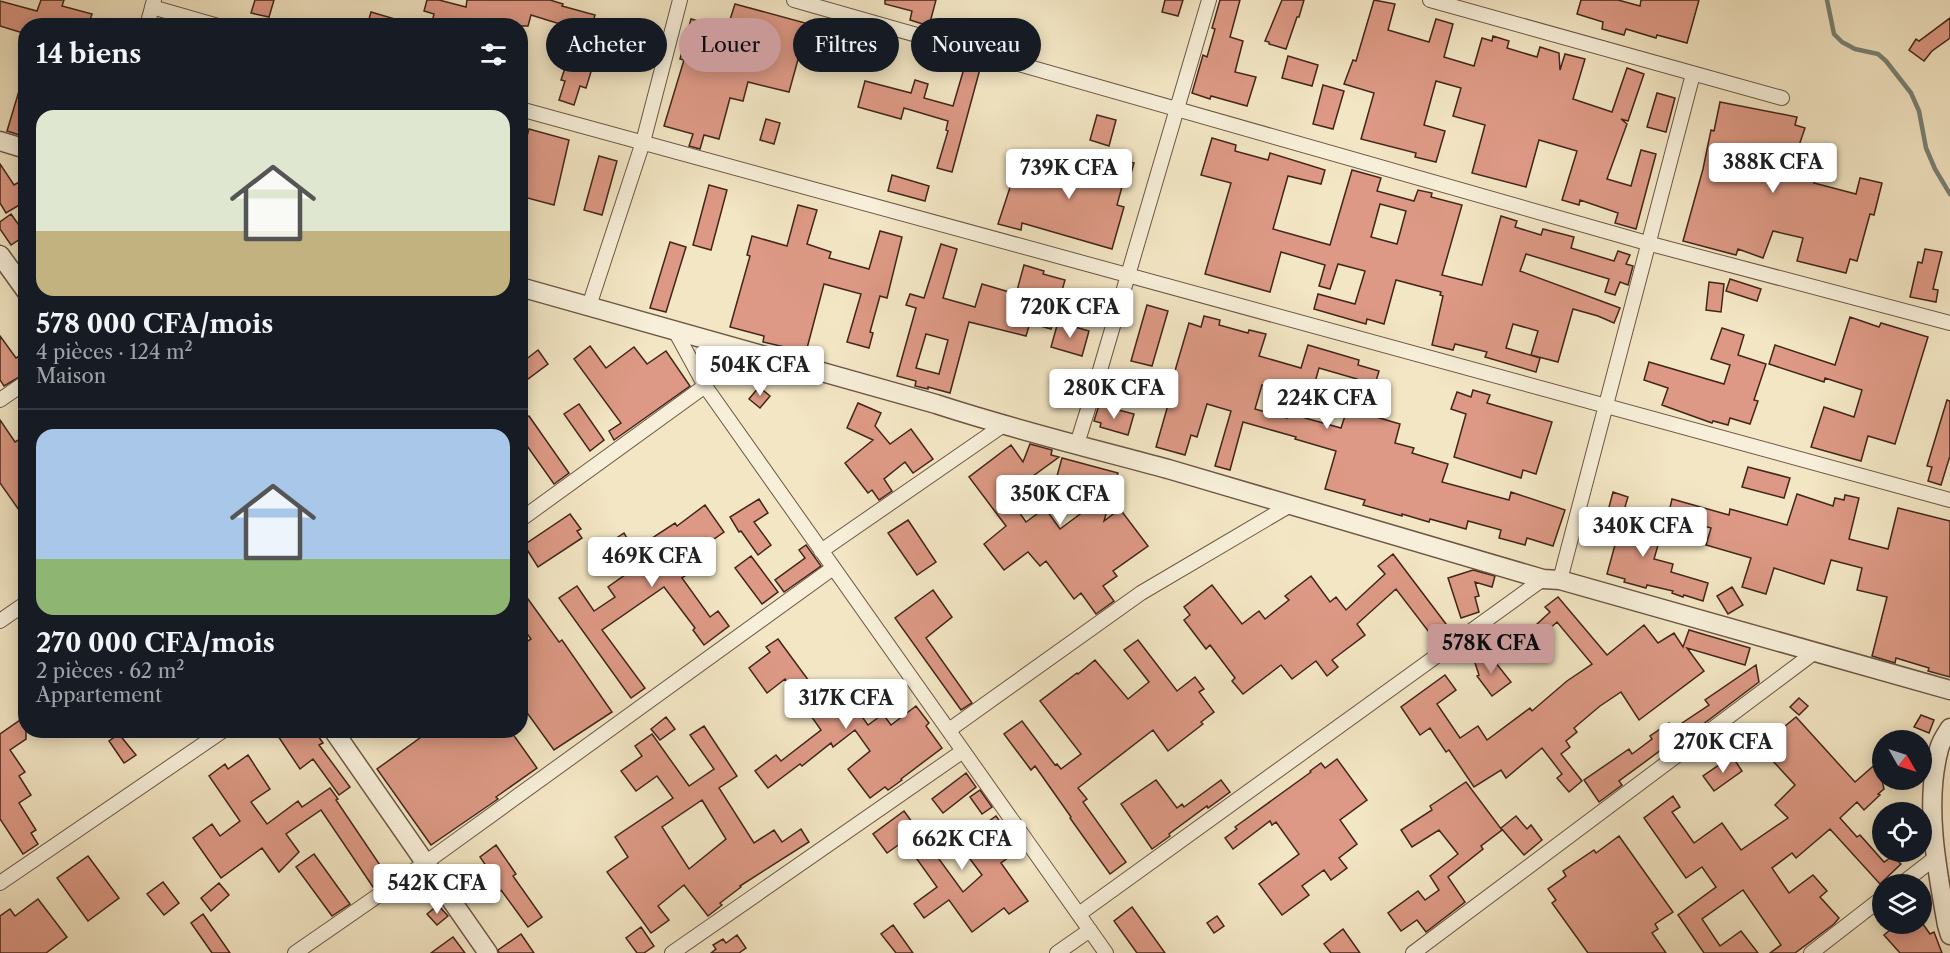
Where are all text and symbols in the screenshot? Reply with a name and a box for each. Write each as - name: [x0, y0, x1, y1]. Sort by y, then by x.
- chip: Acheter: [546, 18, 667, 72]
- chip: Louer: [679, 18, 781, 72]
- chip: Filtres: [793, 18, 899, 72]
- chip: Nouveau: [911, 18, 1041, 72]
- text: 14 biens: [36, 38, 141, 70]
- icon: filters: [477, 38, 510, 71]
- pin: 388K CFA: [1711, 143, 1835, 194]
- icon: home: [219, 149, 327, 257]
- pin: 739K CFA: [1007, 149, 1131, 200]
- text: 388K CFA: [1723, 150, 1823, 174]
- text: 739K CFA: [1020, 156, 1118, 180]
- pin: 720K CFA: [1008, 288, 1132, 339]
- text: 720K CFA: [1020, 295, 1120, 319]
- text: 578 000 CFA/mois: [36, 308, 273, 340]
- text: 4 pièces · 124 m²: [36, 340, 193, 364]
- pin: 504K CFA: [698, 346, 822, 397]
- text: 504K CFA: [710, 353, 810, 377]
- text: Maison: [36, 364, 106, 388]
- pin: 280K CFA: [1052, 369, 1176, 420]
- text: 280K CFA: [1063, 376, 1165, 400]
- pin: 224K CFA: [1265, 379, 1389, 430]
- text: 224K CFA: [1277, 386, 1377, 410]
- icon: home: [219, 468, 327, 576]
- pin: 350K CFA: [998, 475, 1122, 526]
- text: 350K CFA: [1010, 482, 1110, 506]
- pin: 340K CFA: [1581, 507, 1705, 558]
- text: 340K CFA: [1593, 514, 1693, 538]
- pin: 469K CFA: [590, 537, 714, 588]
- text: 469K CFA: [602, 544, 702, 568]
- pin: 578K CFA: [1429, 624, 1553, 675]
- text: 270 000 CFA/mois: [36, 627, 275, 659]
- text: 578K CFA: [1442, 631, 1540, 655]
- text: 2 pièces · 62 m²: [36, 659, 184, 683]
- pin: 317K CFA: [784, 679, 908, 730]
- text: Appartement: [36, 683, 162, 707]
- text: 317K CFA: [798, 686, 894, 710]
- pin: 270K CFA: [1661, 723, 1785, 774]
- text: 270K CFA: [1673, 730, 1773, 754]
- north arrow: [1872, 730, 1932, 790]
- map controls: [1872, 730, 1932, 934]
- button: locate: [1872, 802, 1932, 862]
- pin: 662K CFA: [900, 820, 1024, 871]
- text: 662K CFA: [912, 827, 1012, 851]
- pin: 542K CFA: [375, 864, 499, 915]
- text: 542K CFA: [387, 871, 487, 895]
- button: layers: [1872, 874, 1932, 934]

